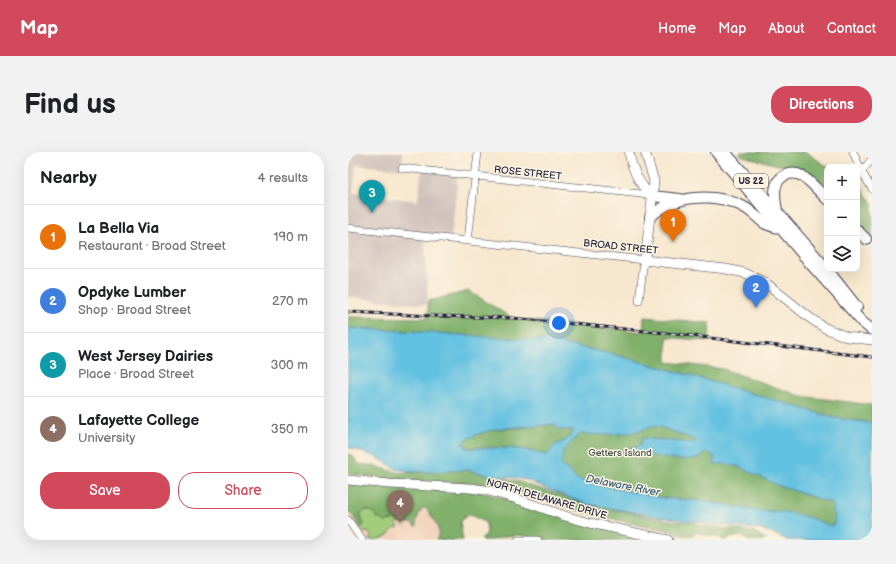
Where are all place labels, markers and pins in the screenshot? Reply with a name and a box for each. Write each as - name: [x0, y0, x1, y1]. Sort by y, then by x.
- pin: 3: [359, 180, 385, 213]
- pin: 1: [660, 209, 686, 242]
- pin: 2: [743, 275, 769, 308]
- pin: 4: [387, 490, 413, 523]

